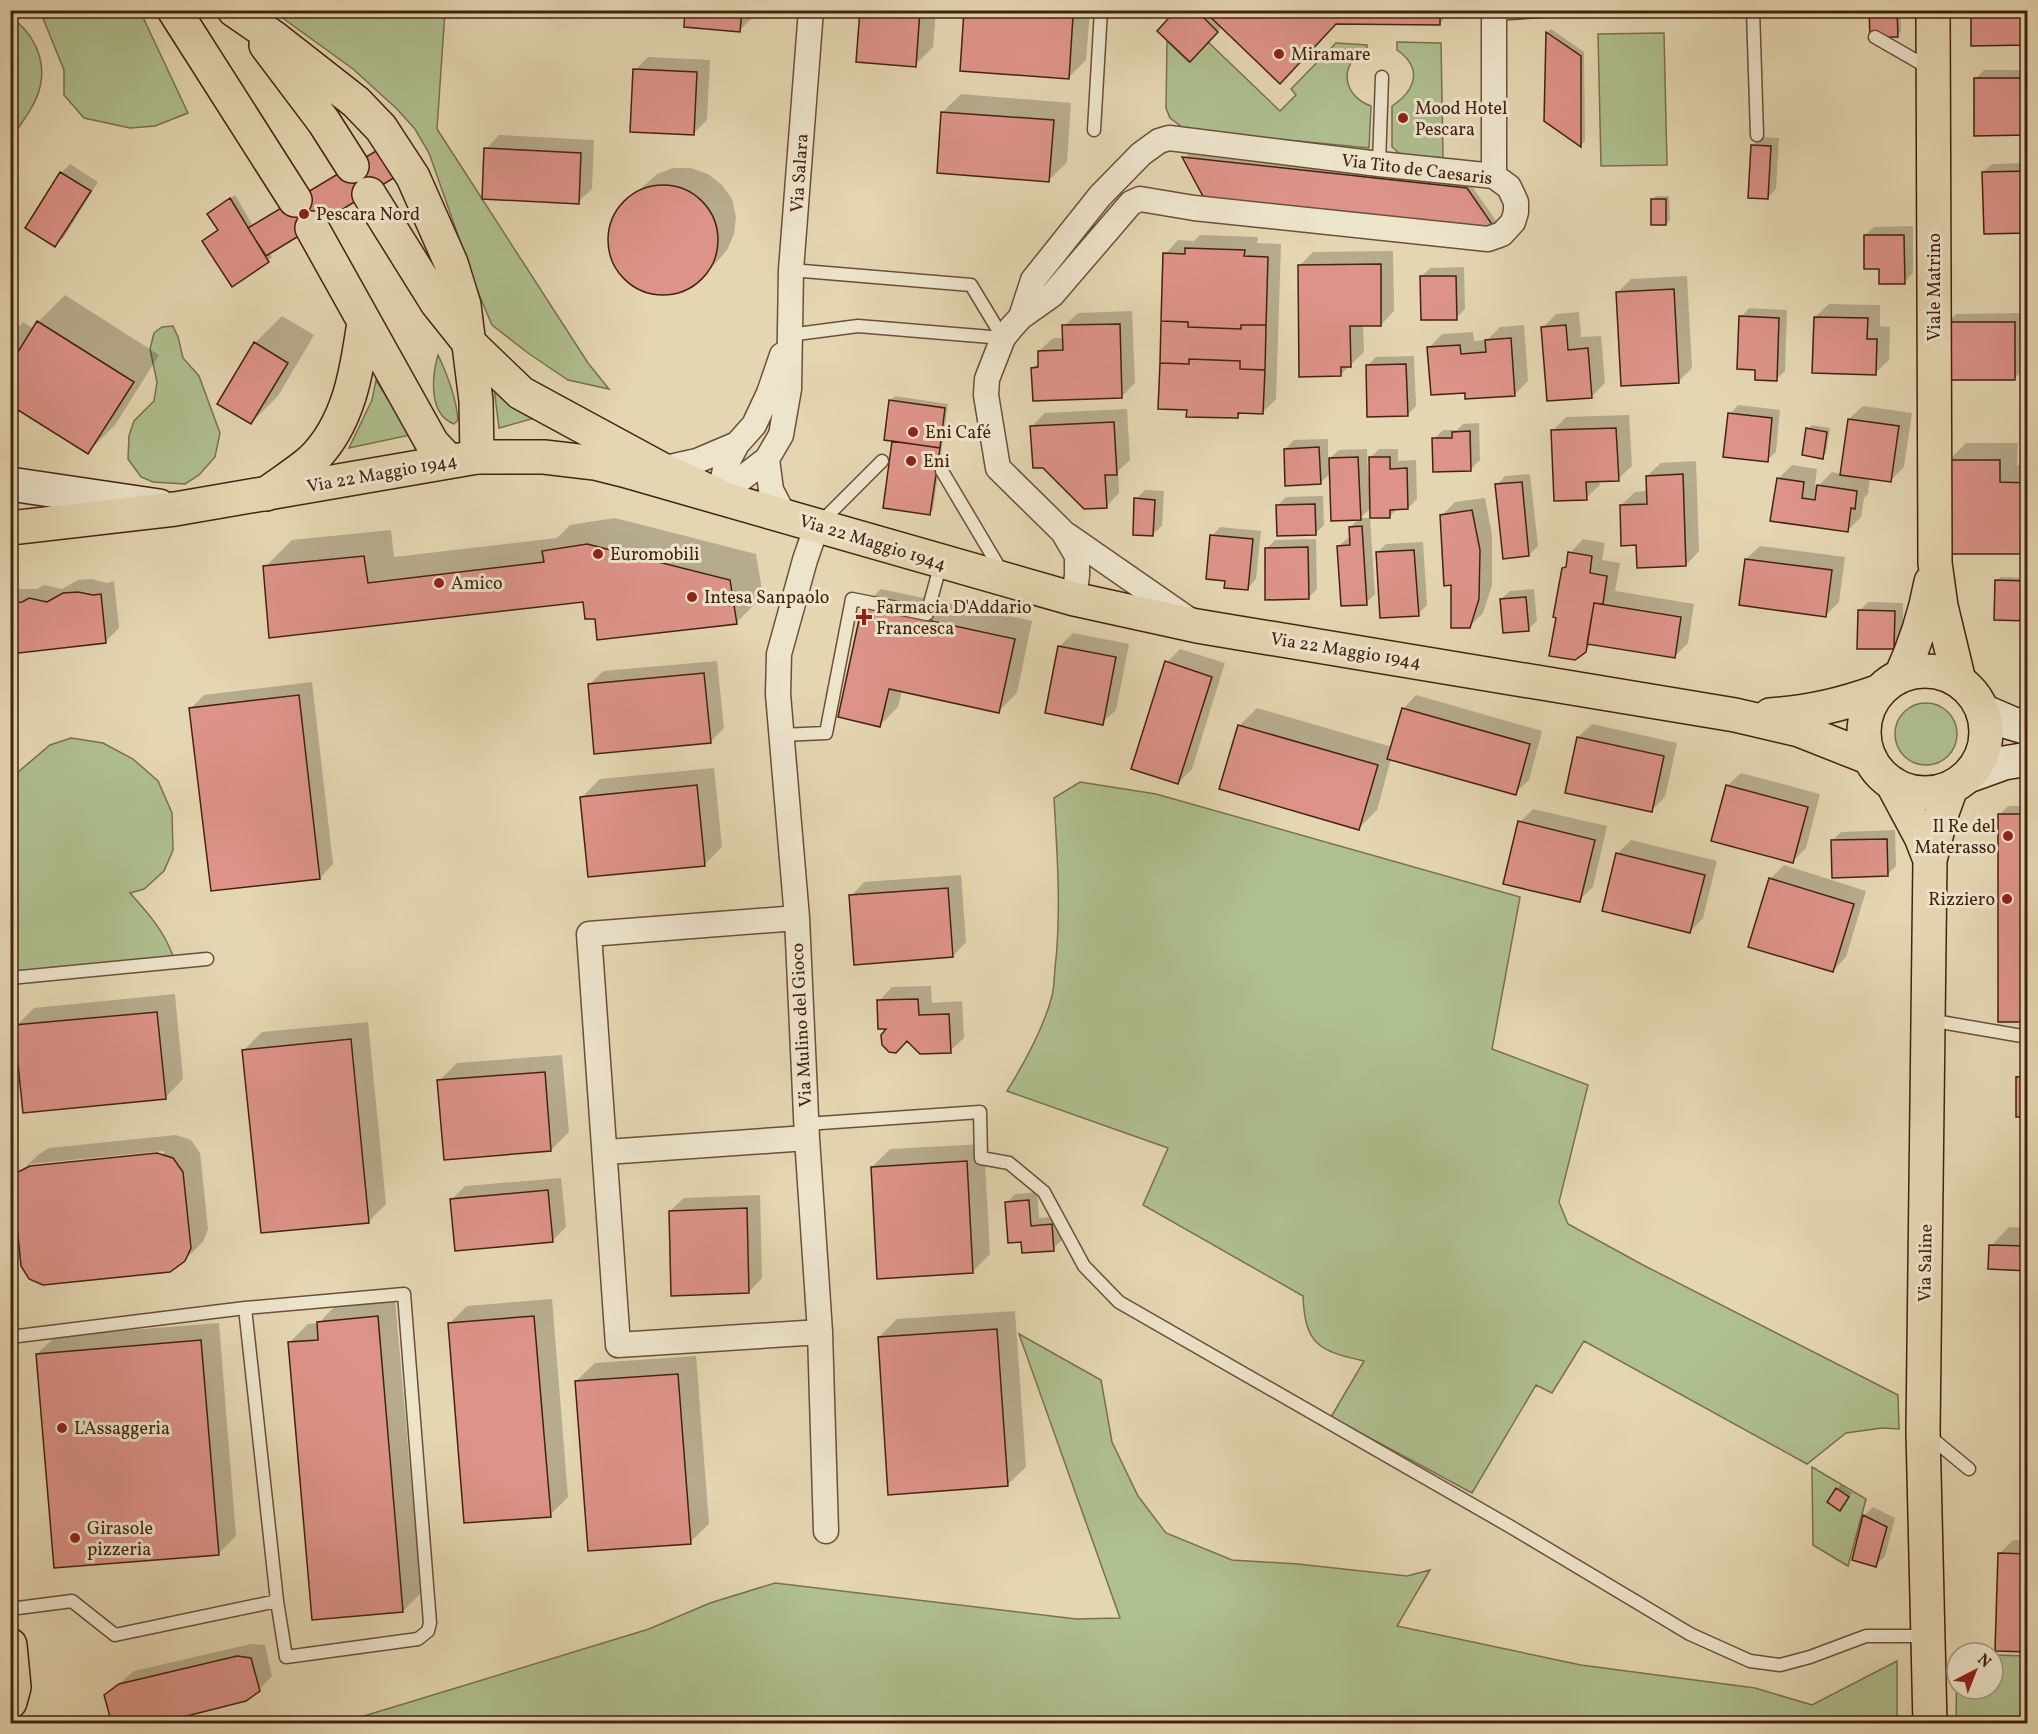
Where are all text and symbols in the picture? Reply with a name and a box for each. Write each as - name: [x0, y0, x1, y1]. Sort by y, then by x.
- place label: Miramare: [1291, 43, 1371, 68]
- marker: Miramare: [1272, 47, 1286, 61]
- place label: Mood Hotel Pescara: [1415, 97, 1507, 143]
- marker: Mood Hotel Pescara: [1396, 111, 1410, 125]
- street label: Via Salara: [785, 133, 816, 213]
- street label: Via Tito de Caesaris: [1340, 149, 1494, 192]
- place label: Pescara Nord: [316, 203, 420, 228]
- marker: Pescara Nord: [297, 207, 311, 221]
- street label: Viale Matrino: [1923, 233, 1948, 341]
- place label: Eni Café: [925, 421, 991, 446]
- marker: Eni Café: [906, 425, 920, 439]
- street label: Via 22 Maggio 1944: [305, 449, 459, 500]
- place label: Eni: [923, 450, 950, 475]
- marker: Eni: [904, 454, 918, 468]
- street label: Via 22 Maggio 1944: [796, 509, 949, 578]
- place label: Euromobili: [610, 543, 699, 568]
- marker: Euromobili: [591, 547, 605, 561]
- place label: Amico: [451, 572, 503, 597]
- marker: Amico: [432, 576, 446, 590]
- place label: Intesa Sanpaolo: [704, 586, 829, 611]
- marker: Intesa Sanpaolo: [685, 590, 699, 604]
- place label: Farmacia D'Addario Francesca: [876, 596, 1031, 642]
- marker: Farmacia D'Addario Francesca: [857, 610, 871, 624]
- street label: Via 22 Maggio 1944: [1269, 627, 1423, 676]
- place label: Il Re del Materasso: [1914, 815, 1996, 861]
- marker: Il Re del Materasso: [2001, 829, 2015, 843]
- place label: Rizziero: [1928, 888, 1995, 913]
- marker: Rizziero: [2000, 892, 2014, 906]
- street label: Via Mulino del Gioco: [786, 942, 819, 1108]
- street label: Via Saline: [1913, 1224, 1940, 1302]
- place label: L'Assaggeria: [74, 1417, 170, 1442]
- marker: L'Assaggeria: [55, 1421, 69, 1435]
- place label: Girasole pizzeria: [87, 1517, 153, 1563]
- marker: Girasole pizzeria: [68, 1531, 82, 1545]
- north arrow: [1945, 1641, 2005, 1701]
- text: N: [1972, 1649, 1996, 1674]

